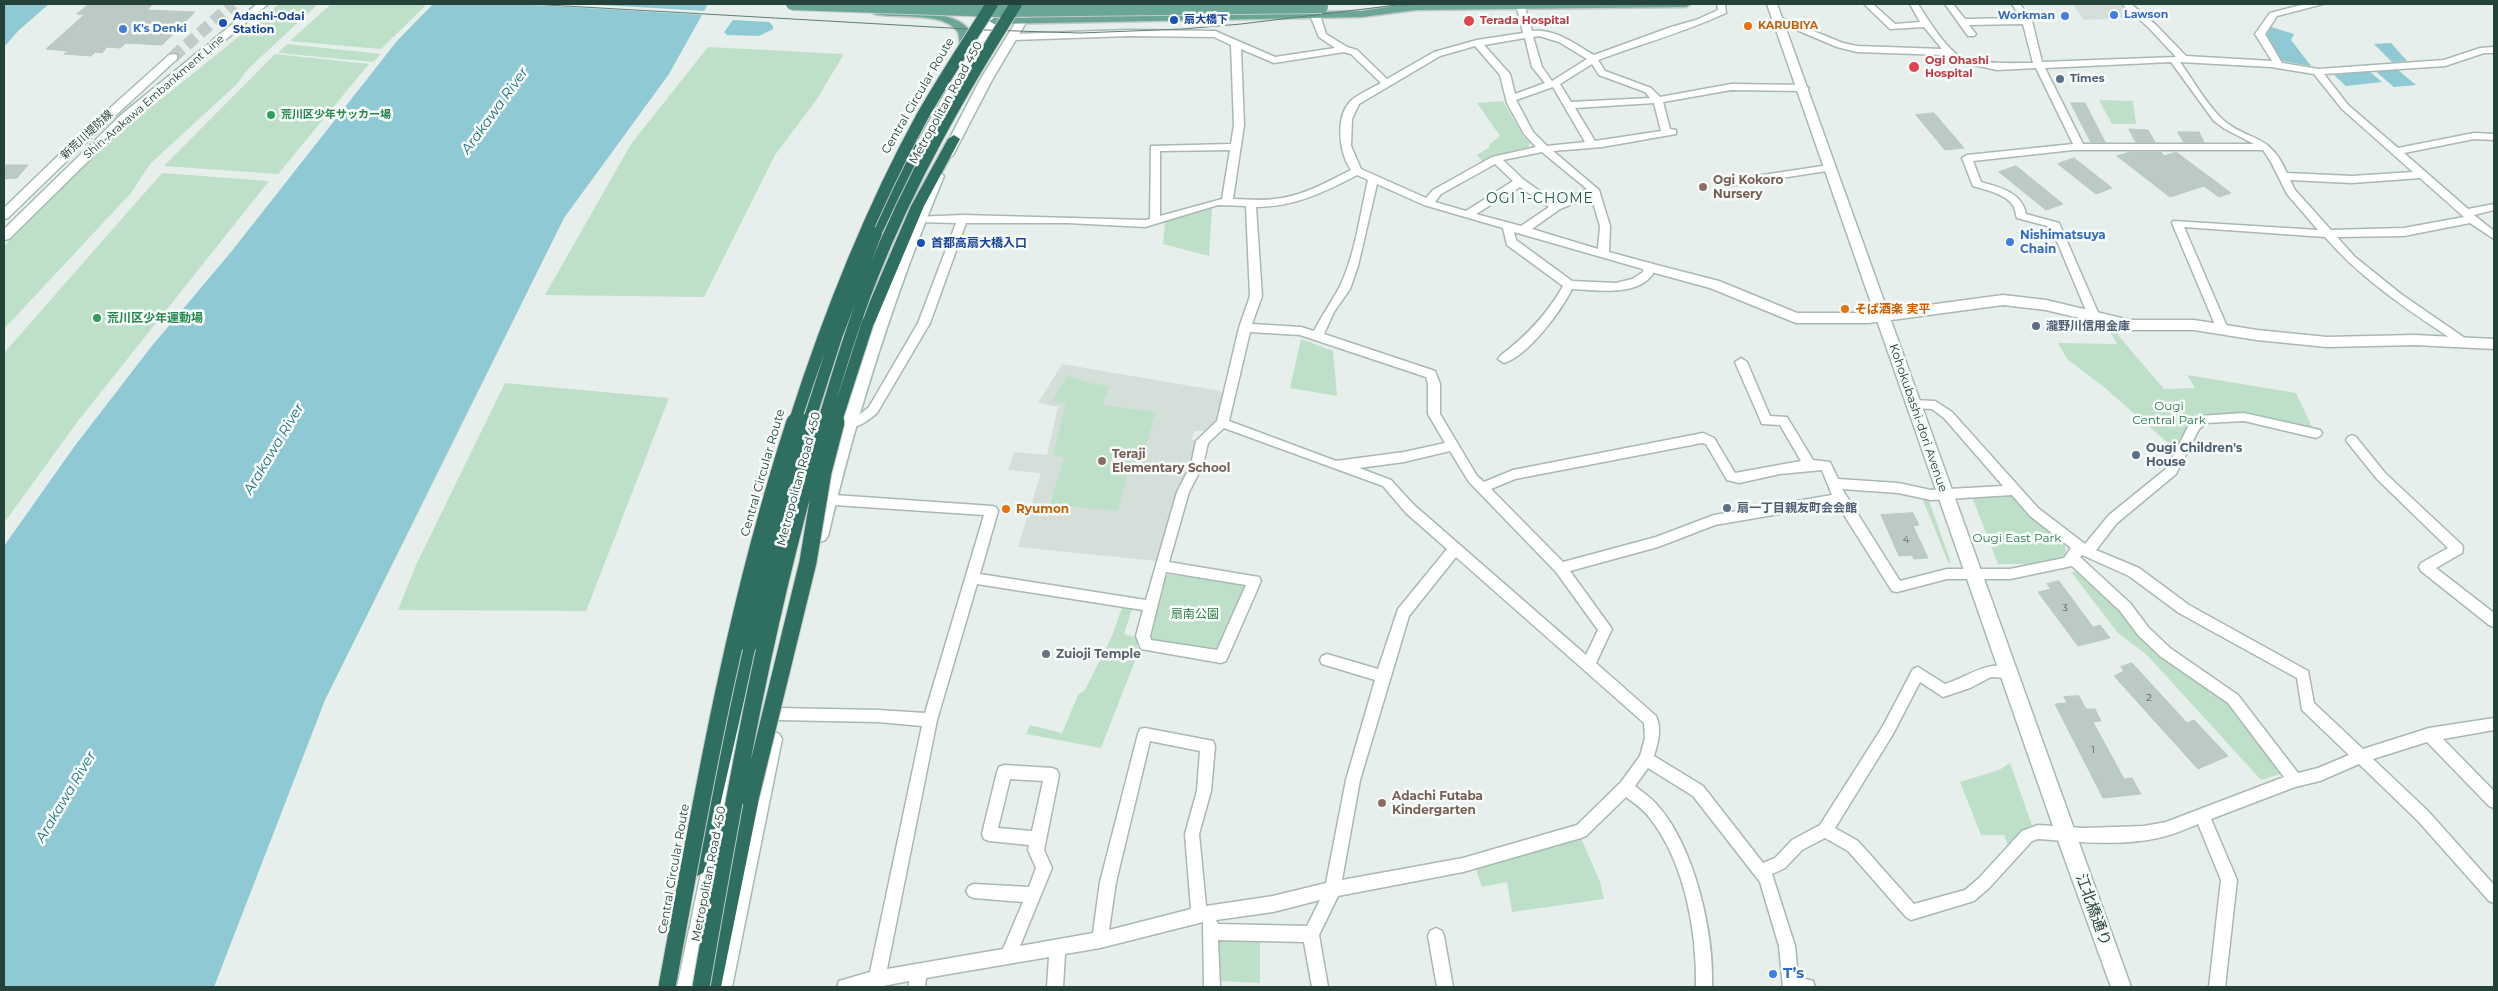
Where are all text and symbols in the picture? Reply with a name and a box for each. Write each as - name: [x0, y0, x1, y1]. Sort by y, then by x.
- place label: Lawson: [2124, 8, 2168, 22]
- place label: Workman: [1998, 9, 2055, 23]
- marker: Lawson: [2108, 9, 2120, 21]
- place label: Adachi-Odai Station: [233, 10, 304, 36]
- marker: Workman: [2059, 10, 2071, 22]
- place label: 扇大橋下: [1184, 13, 1228, 27]
- marker: 扇大橋下: [1168, 14, 1180, 26]
- marker: Terada Hospital: [1462, 14, 1476, 28]
- place label: Terada Hospital: [1480, 14, 1569, 28]
- marker: Adachi-Odai Station: [217, 17, 229, 29]
- place label: KARUBIYA: [1758, 19, 1818, 33]
- marker: KARUBIYA: [1742, 20, 1754, 32]
- place label: K's Denki: [133, 22, 187, 36]
- marker: K's Denki: [117, 23, 129, 35]
- street label: Shin-Arakawa Embankment Line: [81, 32, 227, 162]
- street label: Central Circular Route: [879, 35, 957, 157]
- street label: Metropolitan Road 450: [906, 39, 986, 167]
- place label: Ogi Ohashi Hospital: [1925, 54, 1989, 80]
- marker: Ogi Ohashi Hospital: [1907, 60, 1921, 74]
- water label: Arakawa River: [458, 64, 532, 158]
- place label: Times: [2070, 72, 2104, 86]
- marker: Times: [2054, 73, 2066, 85]
- street label: 新荒川堤防線: [58, 108, 116, 162]
- place label: 荒川区少年サッカー場: [281, 108, 391, 122]
- marker: 荒川区少年サッカー場: [265, 109, 277, 121]
- place label: Ogi Kokoro Nursery: [1713, 173, 1783, 201]
- marker: Ogi Kokoro Nursery: [1697, 181, 1709, 193]
- district label: OGI 1-CHOME: [1485, 191, 1595, 207]
- place label: Nishimatsuya Chain: [2020, 228, 2106, 256]
- place label: 首都高扇大橋入口: [931, 236, 1027, 250]
- marker: Nishimatsuya Chain: [2004, 236, 2016, 248]
- marker: 首都高扇大橋入口: [915, 237, 927, 249]
- place label: そば酒楽 実平: [1855, 302, 1930, 316]
- marker: そば酒楽 実平: [1839, 303, 1851, 315]
- place label: 荒川区少年運動場: [107, 311, 203, 325]
- marker: 荒川区少年運動場: [91, 312, 103, 324]
- place label: 瀧野川信用金庫: [2046, 319, 2130, 333]
- marker: 瀧野川信用金庫: [2030, 320, 2042, 332]
- street label: Kohokubashi-dori Avenue: [1886, 342, 1950, 494]
- park label: Ougi Central Park: [2132, 399, 2206, 427]
- water label: Arakawa River: [240, 400, 308, 498]
- street label: Central Circular Route: [738, 408, 788, 538]
- street label: Metropolitan Road 450: [774, 411, 824, 547]
- place label: Ougi Children's House: [2146, 441, 2242, 469]
- place label: Teraji Elementary School: [1112, 447, 1230, 475]
- marker: Ougi Children's House: [2130, 449, 2142, 461]
- marker: Teraji Elementary School: [1096, 455, 1108, 467]
- place label: 扇一丁目親友町会会館: [1737, 501, 1857, 515]
- place label: Ryumon: [1016, 502, 1069, 516]
- marker: 扇一丁目親友町会会館: [1721, 502, 1733, 514]
- marker: Ryumon: [1000, 503, 1012, 515]
- park label: Ougi East Park: [1972, 531, 2062, 545]
- house number: 4: [1903, 534, 1909, 546]
- house number: 3: [2062, 602, 2068, 614]
- park label: 扇南公園: [1171, 607, 1219, 621]
- place label: Zuioji Temple: [1056, 647, 1141, 661]
- marker: Zuioji Temple: [1040, 648, 1052, 660]
- house number: 2: [2146, 692, 2152, 704]
- house number: 1: [2091, 744, 2095, 756]
- water label: Arakawa River: [32, 748, 100, 846]
- place label: Adachi Futaba Kindergarten: [1392, 789, 1483, 817]
- marker: Adachi Futaba Kindergarten: [1376, 797, 1388, 809]
- street label: Central Circular Route: [655, 803, 693, 935]
- street label: Metropolitan Road 450: [689, 805, 729, 943]
- street label: 江北橋通り: [2072, 872, 2114, 948]
- place label: T’s: [1783, 965, 1804, 983]
- marker: T’s: [1767, 968, 1779, 980]

